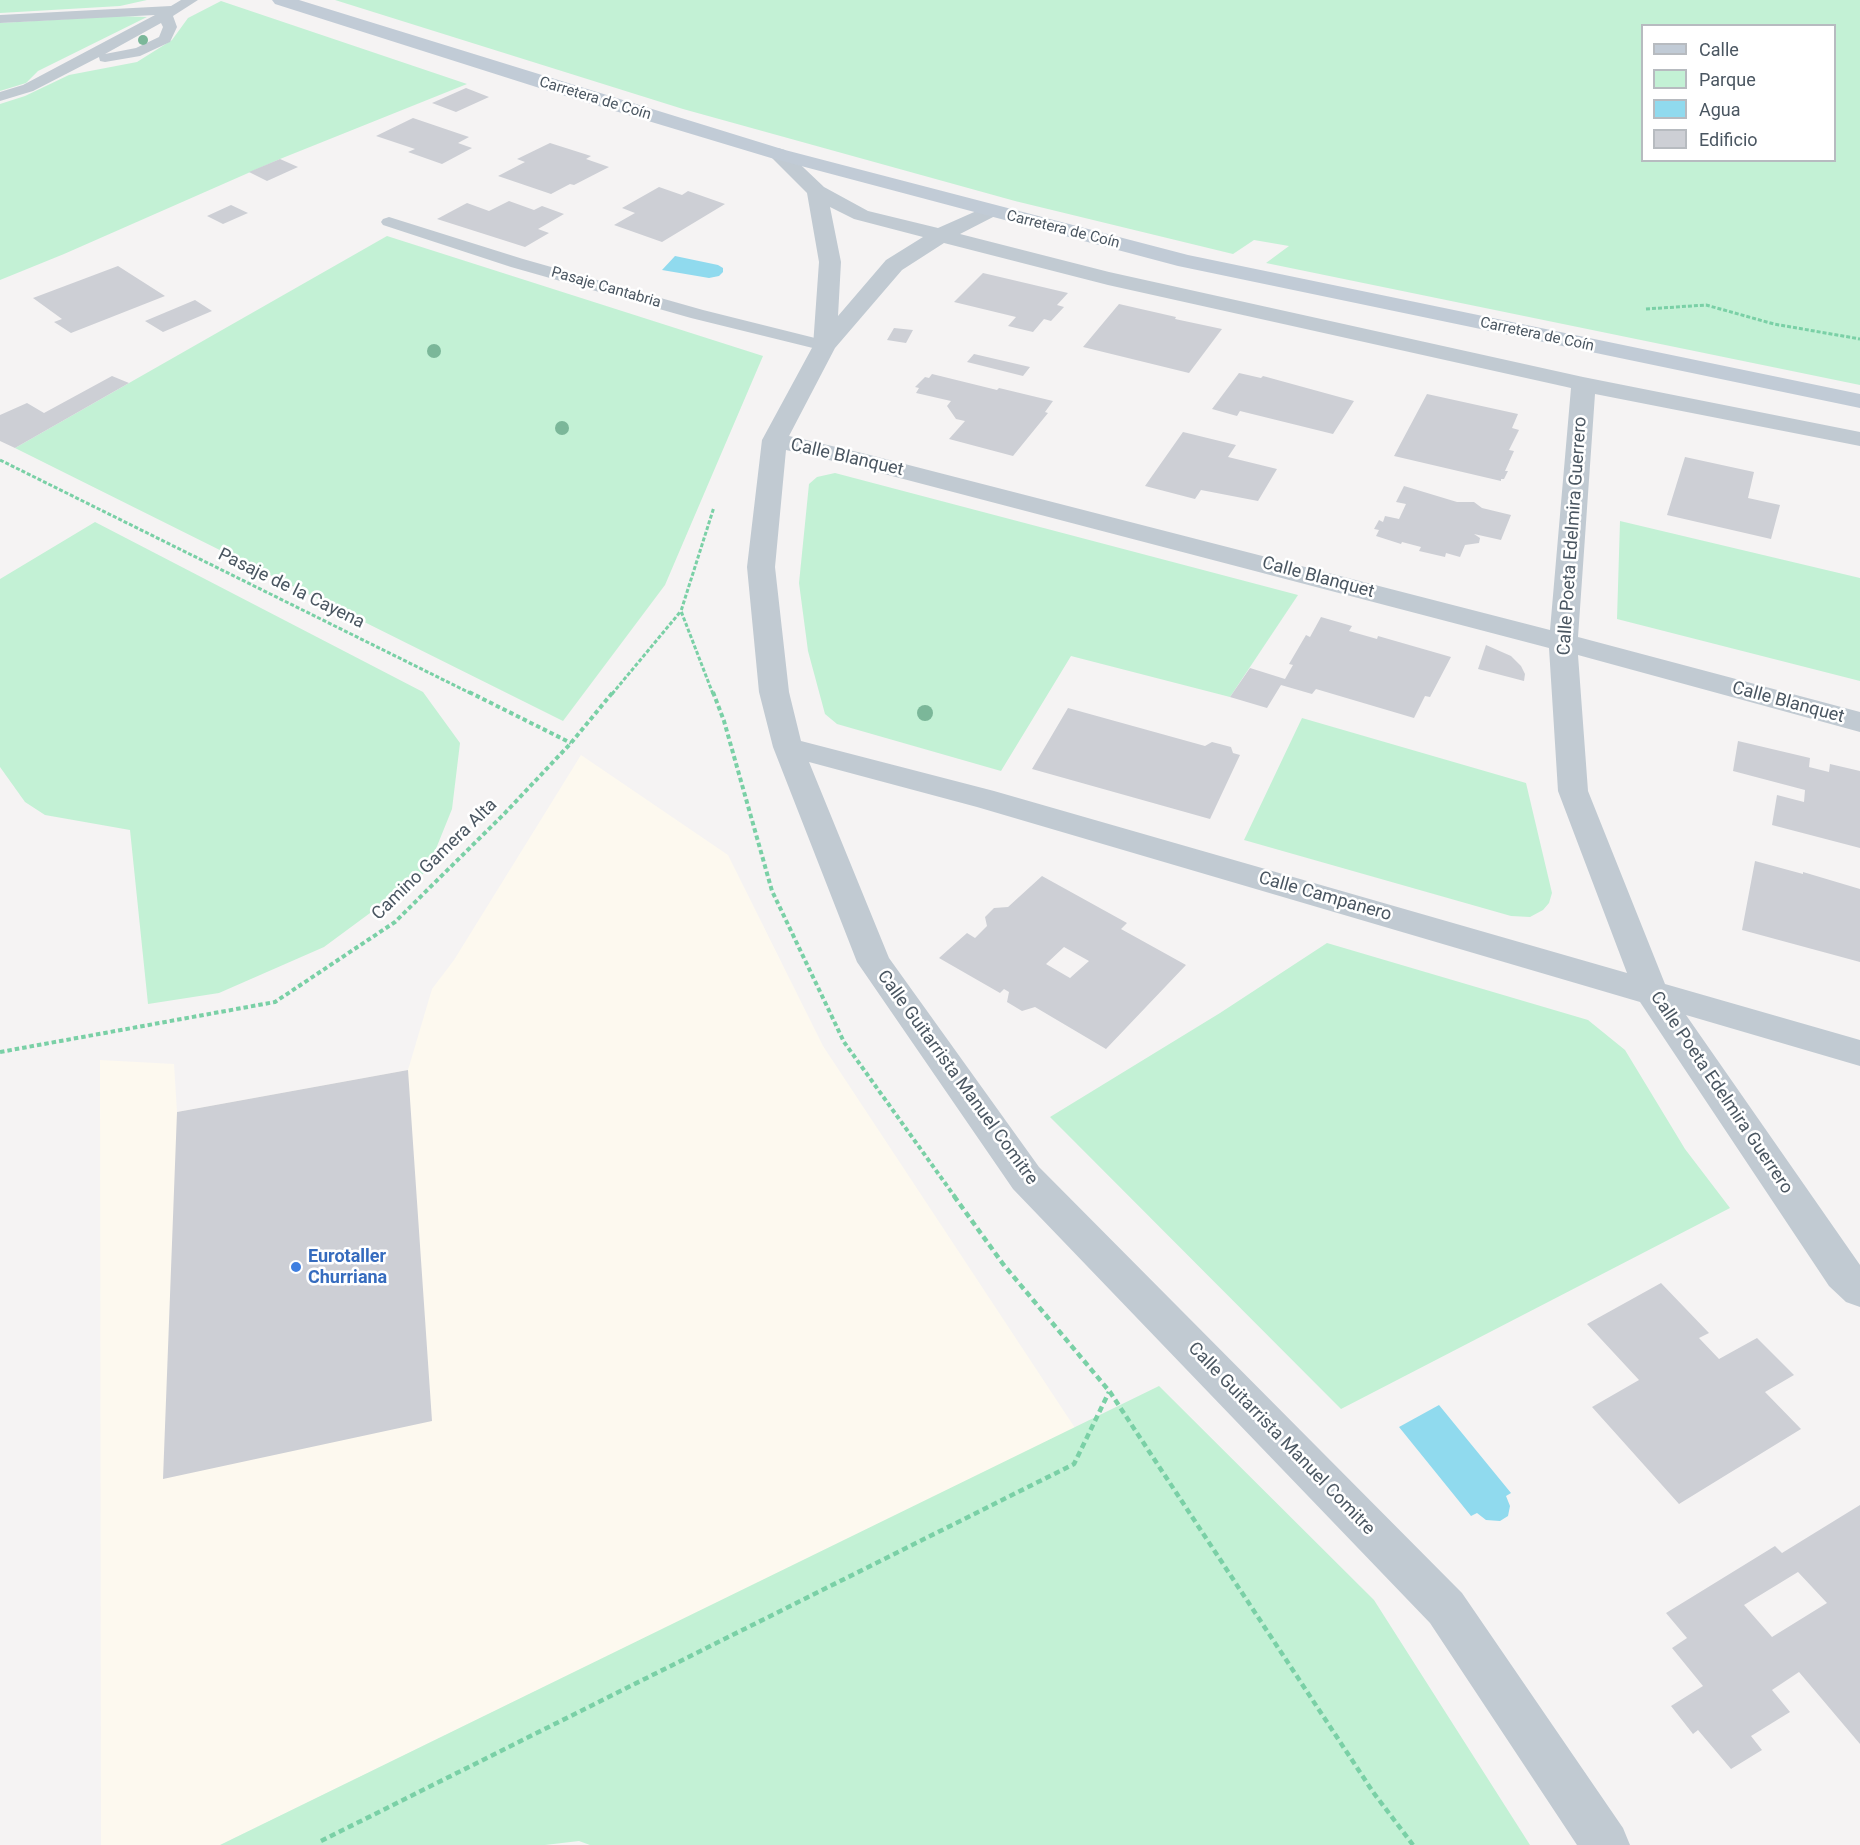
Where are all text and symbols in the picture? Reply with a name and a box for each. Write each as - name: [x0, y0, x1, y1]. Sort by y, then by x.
- legend: [1641, 24, 1836, 162]
- text: Calle: [1699, 39, 1739, 60]
- text: Parque: [1699, 69, 1756, 90]
- street label: Carretera de Coín: [537, 73, 653, 125]
- text: Agua: [1699, 99, 1741, 120]
- text: Edificio: [1699, 129, 1758, 150]
- street label: Carretera de Coín: [1005, 207, 1121, 253]
- street label: Pasaje Cantabria: [549, 264, 663, 312]
- street label: Carretera de Coín: [1478, 314, 1596, 356]
- street label: Calle Poeta Edelmira Guerrero: [1554, 416, 1592, 656]
- street label: Calle Blanquet: [788, 435, 906, 481]
- street label: Pasaje de la Cayena: [214, 544, 368, 634]
- street label: Calle Blanquet: [1260, 553, 1376, 603]
- street label: Calle Blanquet: [1730, 678, 1846, 728]
- street label: Camino Gamera Alta: [368, 795, 502, 925]
- street label: Calle Campanero: [1256, 868, 1394, 926]
- street label: Calle Guitarrista Manuel Comitre: [872, 967, 1042, 1189]
- street label: Calle Poeta Edelmira Guerrero: [1645, 988, 1797, 1198]
- place label: Eurotaller Churriana: [308, 1246, 387, 1288]
- marker: Eurotaller Churriana: [289, 1260, 303, 1274]
- street label: Calle Guitarrista Manuel Comitre: [1183, 1338, 1379, 1540]

